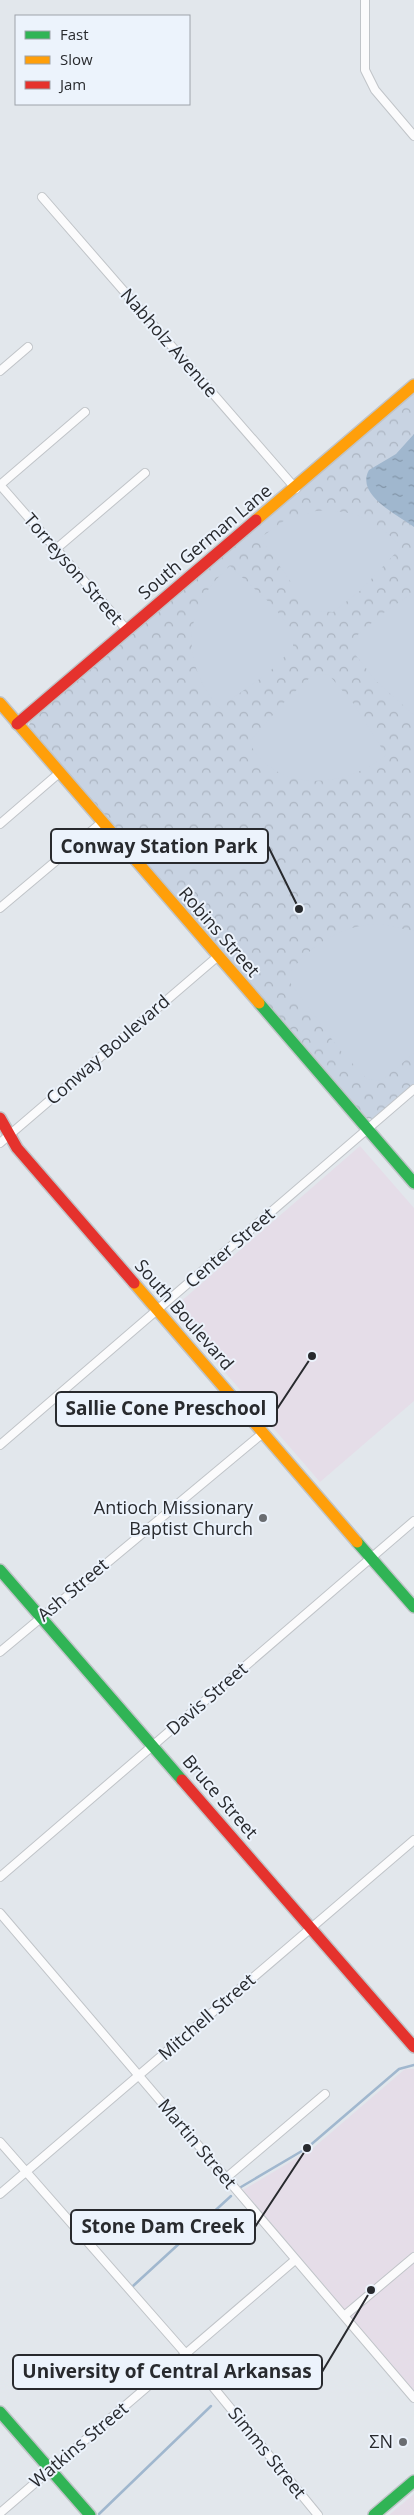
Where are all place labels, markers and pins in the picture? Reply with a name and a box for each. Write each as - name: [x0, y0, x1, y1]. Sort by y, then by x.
- callout: Conway Station Park: [51, 829, 268, 863]
- callout: Sallie Cone Preschool: [56, 1392, 277, 1426]
- place label: Antioch Missionary Baptist Church: [94, 1495, 254, 1540]
- marker: Antioch Missionary Baptist Church: [257, 1512, 269, 1524]
- callout: Stone Dam Creek: [71, 2210, 255, 2244]
- callout: University of Central Arkansas: [13, 2355, 322, 2389]
- place label: ΣΝ: [369, 2429, 393, 2453]
- marker: ΣΝ: [397, 2436, 409, 2448]

